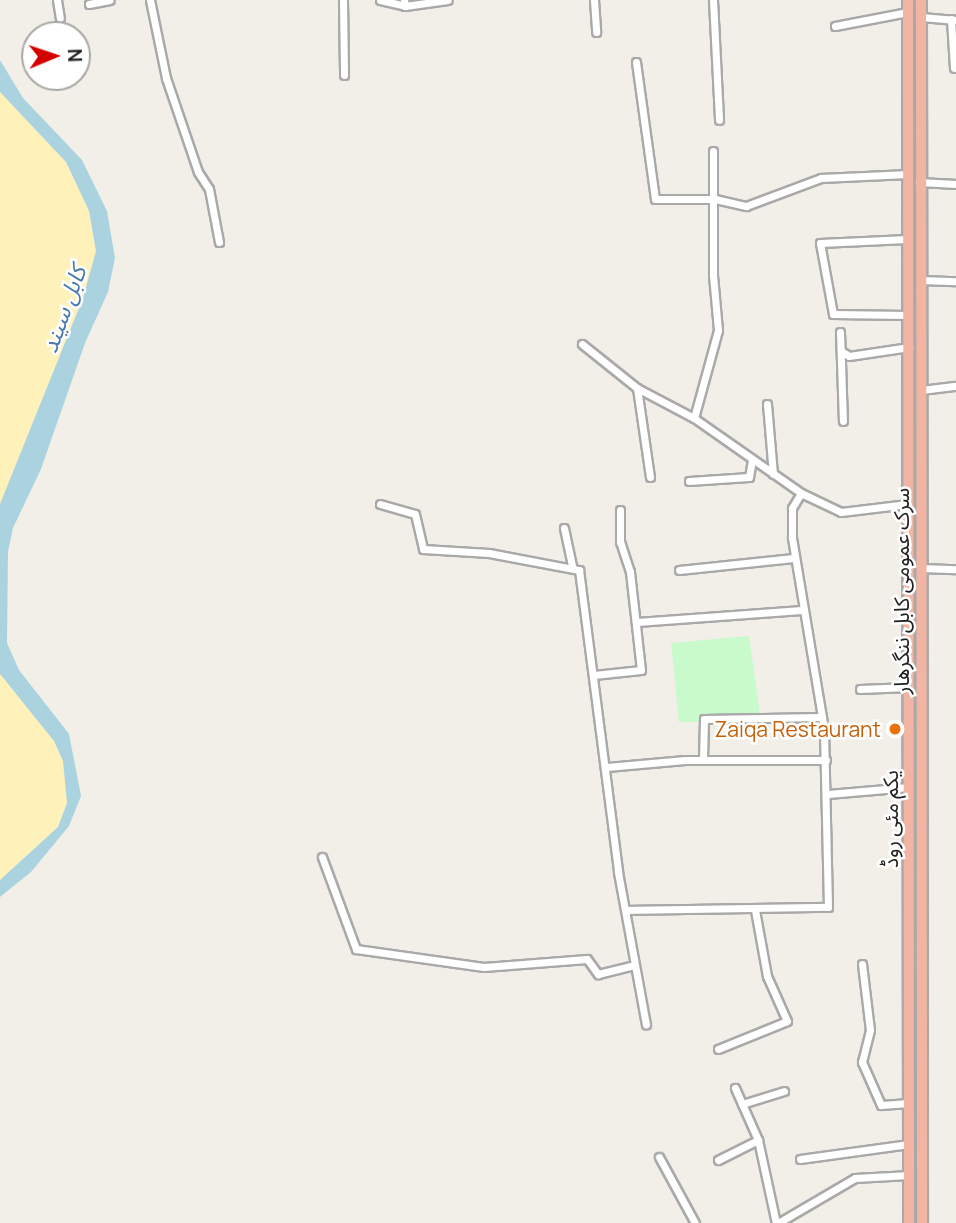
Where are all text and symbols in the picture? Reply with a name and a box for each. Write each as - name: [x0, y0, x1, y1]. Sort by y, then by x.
- north arrow: [21, 21, 91, 91]
- text: N: [62, 48, 88, 63]
- water label: کابل سيند: [35, 262, 91, 356]
- street label: سرک عمومی کابل ننگرهار: [888, 488, 914, 694]
- place label: Zaiqa Restaurant: [714, 716, 881, 742]
- marker: Zaiqa Restaurant: [887, 721, 903, 737]
- street label: یکم مئی روڈ: [877, 770, 903, 868]

